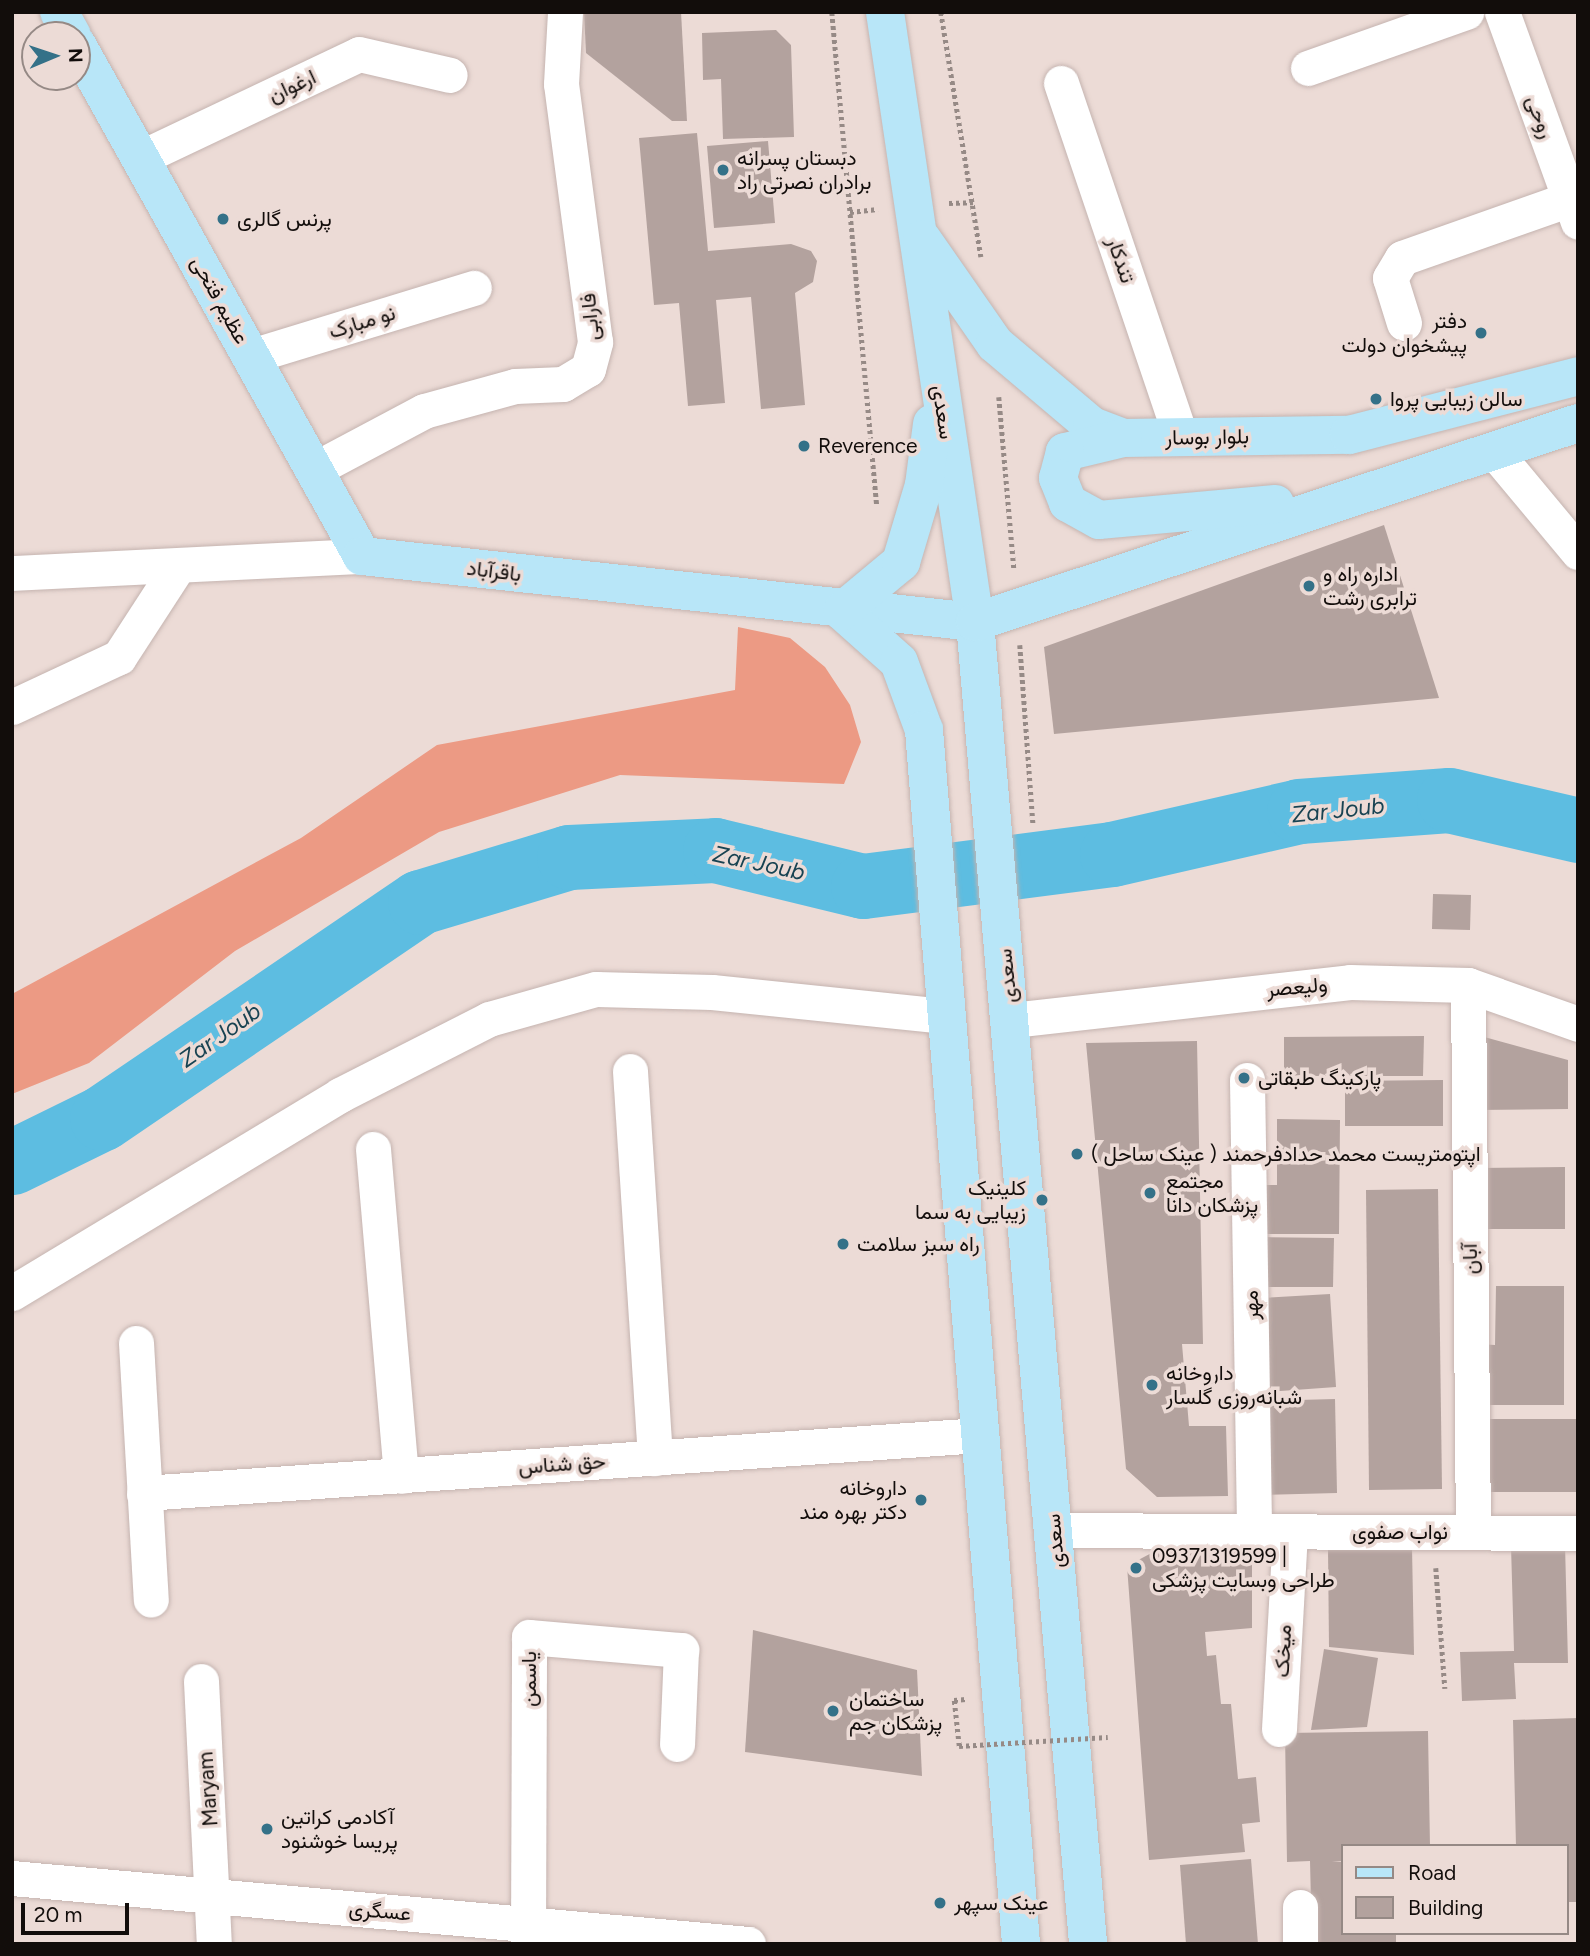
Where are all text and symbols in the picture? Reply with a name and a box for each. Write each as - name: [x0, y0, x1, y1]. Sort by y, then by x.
- north arrow: [21, 21, 91, 91]
- text: N: [64, 48, 87, 63]
- street label: ارغوان: [264, 64, 320, 108]
- street label: روحی: [1521, 92, 1559, 142]
- place label: دبستان پسرانه برادران نصرتی راد: [737, 145, 871, 195]
- marker: دبستان پسرانه برادران نصرتی راد: [715, 162, 731, 178]
- place label: پرنس گالری: [237, 206, 332, 232]
- marker: پرنس گالری: [215, 211, 231, 227]
- street label: تندکار: [1101, 234, 1141, 286]
- street label: عظیم فتحی: [186, 252, 254, 348]
- street label: فارابی: [575, 292, 605, 342]
- street label: نو مبارک: [326, 300, 398, 344]
- place label: دفتر پیشخوان دولت: [1342, 308, 1467, 358]
- marker: دفتر پیشخوان دولت: [1473, 325, 1489, 341]
- street label: سعدی: [926, 383, 960, 441]
- place label: سالن زیبایی پروا: [1390, 386, 1522, 412]
- marker: سالن زیبایی پروا: [1368, 391, 1384, 407]
- street label: بلوار بوسار: [1165, 424, 1249, 450]
- place label: Reverence: [818, 433, 918, 459]
- marker: Reverence: [796, 438, 812, 454]
- street label: باقرآباد: [465, 555, 523, 587]
- place label: اداره راه و ترابری رشت: [1323, 561, 1417, 611]
- marker: اداره راه و ترابری رشت: [1301, 578, 1317, 594]
- water label: Zar Joub: [1290, 791, 1386, 829]
- water label: Zar Joub: [710, 840, 808, 886]
- street label: سعدی: [992, 948, 1022, 1004]
- street label: ولیعصر: [1265, 972, 1329, 1002]
- water label: Zar Joub: [174, 997, 266, 1073]
- place label: پارکینگ طبقاتی: [1258, 1065, 1381, 1091]
- marker: پارکینگ طبقاتی: [1236, 1070, 1252, 1086]
- place label: اپتومتریست محمد حدادفرحمند ( عینک ساحل ): [1091, 1141, 1481, 1167]
- marker: اپتومتریست محمد حدادفرحمند ( عینک ساحل ): [1069, 1146, 1085, 1162]
- place label: مجتمع پزشکان دانا: [1166, 1168, 1258, 1218]
- place label: کلینیک زیبایی به سما: [915, 1175, 1026, 1225]
- marker: مجتمع پزشکان دانا: [1140, 1183, 1160, 1203]
- marker: کلینیک زیبایی به سما: [1032, 1190, 1052, 1210]
- place label: راه سبز سلامت: [857, 1231, 980, 1257]
- marker: راه سبز سلامت: [835, 1236, 851, 1252]
- street label: آبان: [1457, 1243, 1483, 1275]
- street label: مهر: [1238, 1290, 1264, 1320]
- place label: داروخانه شبانه‌روزی گلسار: [1166, 1360, 1302, 1410]
- marker: داروخانه شبانه‌روزی گلسار: [1144, 1377, 1160, 1393]
- street label: حق شناس: [517, 1448, 607, 1480]
- place label: داروخانه دکتر بهره مند: [800, 1475, 907, 1525]
- marker: داروخانه دکتر بهره مند: [913, 1492, 929, 1508]
- street label: سعدی: [1040, 1513, 1070, 1569]
- street label: نواب صفوی: [1352, 1519, 1448, 1545]
- place label: 09371319599 | طراحی وبسایت پزشکی: [1152, 1543, 1335, 1593]
- marker: 09371319599 | طراحی وبسایت پزشکی: [1126, 1558, 1146, 1578]
- street label: میخک: [1269, 1624, 1297, 1678]
- street label: یاسمن: [516, 1651, 542, 1707]
- place label: ساختمان پزشکان جم: [849, 1686, 942, 1736]
- marker: ساختمان پزشکان جم: [823, 1701, 843, 1721]
- street label: Maryam: [193, 1751, 223, 1827]
- place label: آکادمی کراتین پریسا خوشنود: [281, 1804, 398, 1854]
- marker: آکادمی کراتین پریسا خوشنود: [259, 1821, 275, 1837]
- legend: [1342, 1844, 1569, 1935]
- text: Road: [1408, 1860, 1456, 1885]
- scale bar: [24, 1890, 133, 1934]
- place label: عینک سپهر: [954, 1890, 1048, 1916]
- marker: عینک سپهر: [932, 1895, 948, 1911]
- text: Building: [1408, 1895, 1483, 1920]
- street label: عسگری: [348, 1896, 412, 1926]
- text: 20 m: [34, 1902, 82, 1927]

